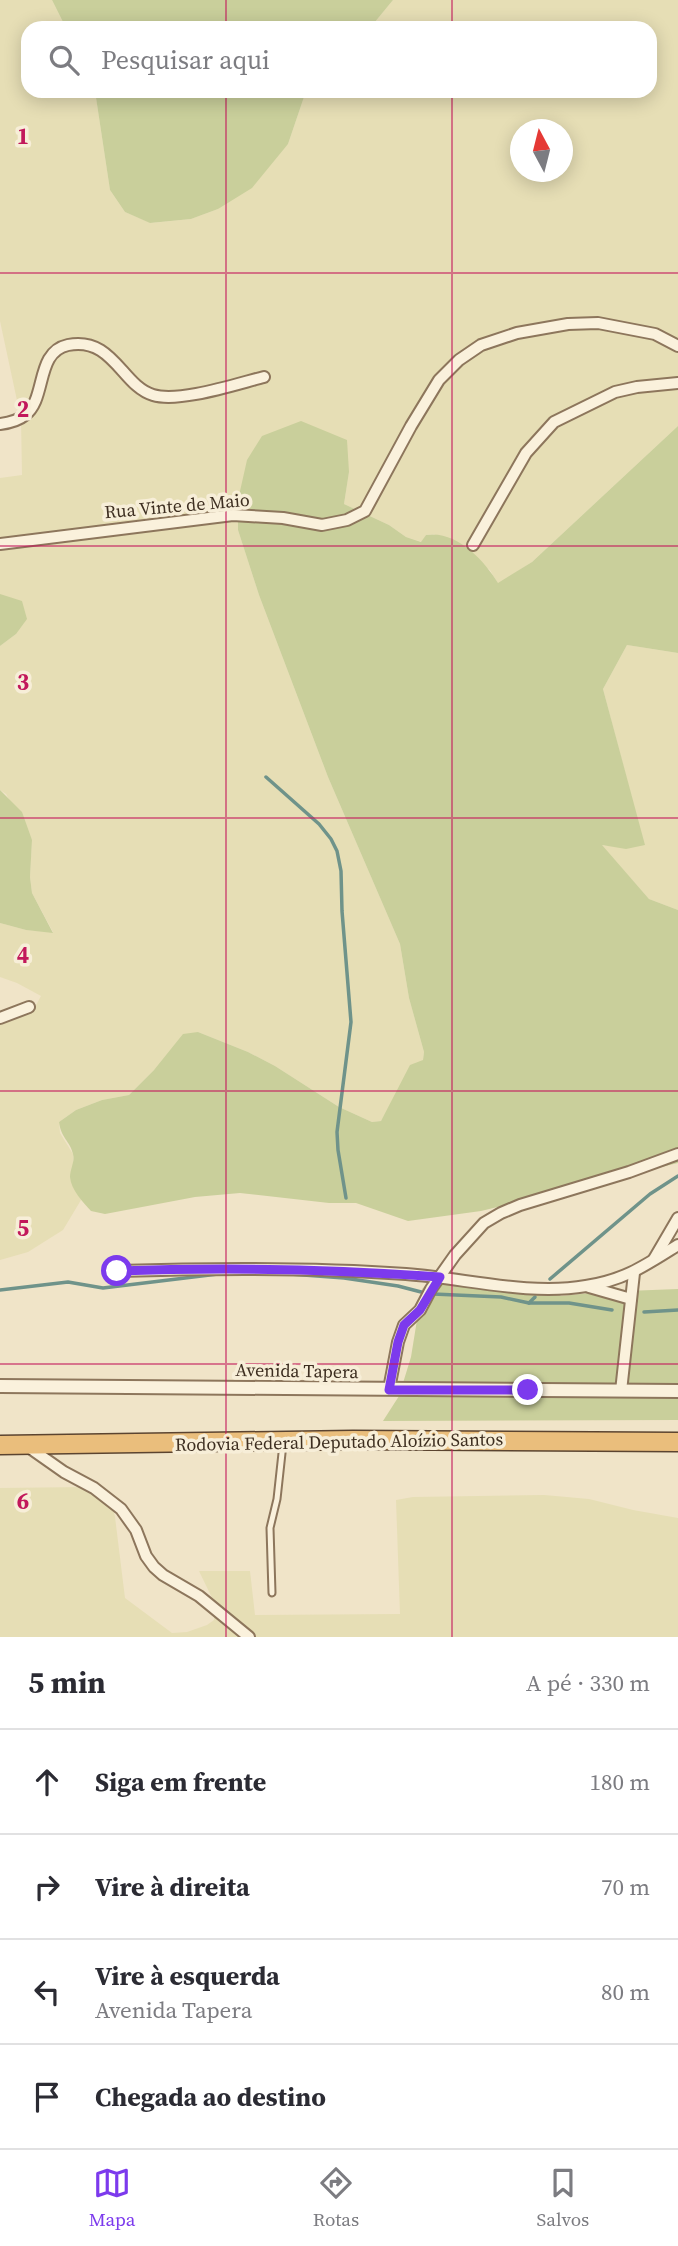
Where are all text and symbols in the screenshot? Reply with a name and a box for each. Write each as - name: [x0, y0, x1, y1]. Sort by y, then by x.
- search box: [21, 21, 657, 98]
- icon: search: [45, 41, 83, 79]
- text: Pesquisar aqui: [101, 42, 270, 78]
- north arrow: [510, 119, 573, 182]
- text: 1: [17, 120, 29, 152]
- text: 2: [17, 393, 29, 425]
- street label: Rua Vinte de Maio: [103, 487, 251, 524]
- text: 3: [17, 666, 29, 698]
- text: 4: [17, 939, 29, 971]
- text: 5: [17, 1212, 29, 1244]
- route start: [101, 1255, 132, 1286]
- street label: Avenida Tapera: [235, 1357, 360, 1384]
- route end: [512, 1374, 543, 1405]
- street label: Rodovia Federal Deputado Aloízio Santos: [175, 1426, 504, 1457]
- text: 6: [17, 1485, 29, 1517]
- text: 5 min: [28, 1662, 106, 1703]
- text: A pé · 330 m: [526, 1667, 650, 1699]
- icon: ahead: [28, 1763, 66, 1801]
- text: Siga em frente: [95, 1764, 266, 1800]
- text: 180 m: [589, 1766, 650, 1798]
- icon: right: [28, 1868, 66, 1906]
- text: Vire à direita: [95, 1869, 250, 1905]
- text: 70 m: [601, 1871, 650, 1903]
- text: Vire à esquerda: [95, 1958, 280, 1994]
- icon: left: [28, 1973, 66, 2011]
- text: 80 m: [601, 1976, 650, 2008]
- text: Avenida Tapera: [95, 1994, 253, 2026]
- icon: arrive: [28, 2078, 66, 2116]
- text: Chegada ao destino: [95, 2079, 326, 2115]
- tab: Mapa: [89, 2164, 135, 2232]
- tab: Rotas: [313, 2164, 359, 2232]
- tab: Salvos: [537, 2164, 589, 2232]

